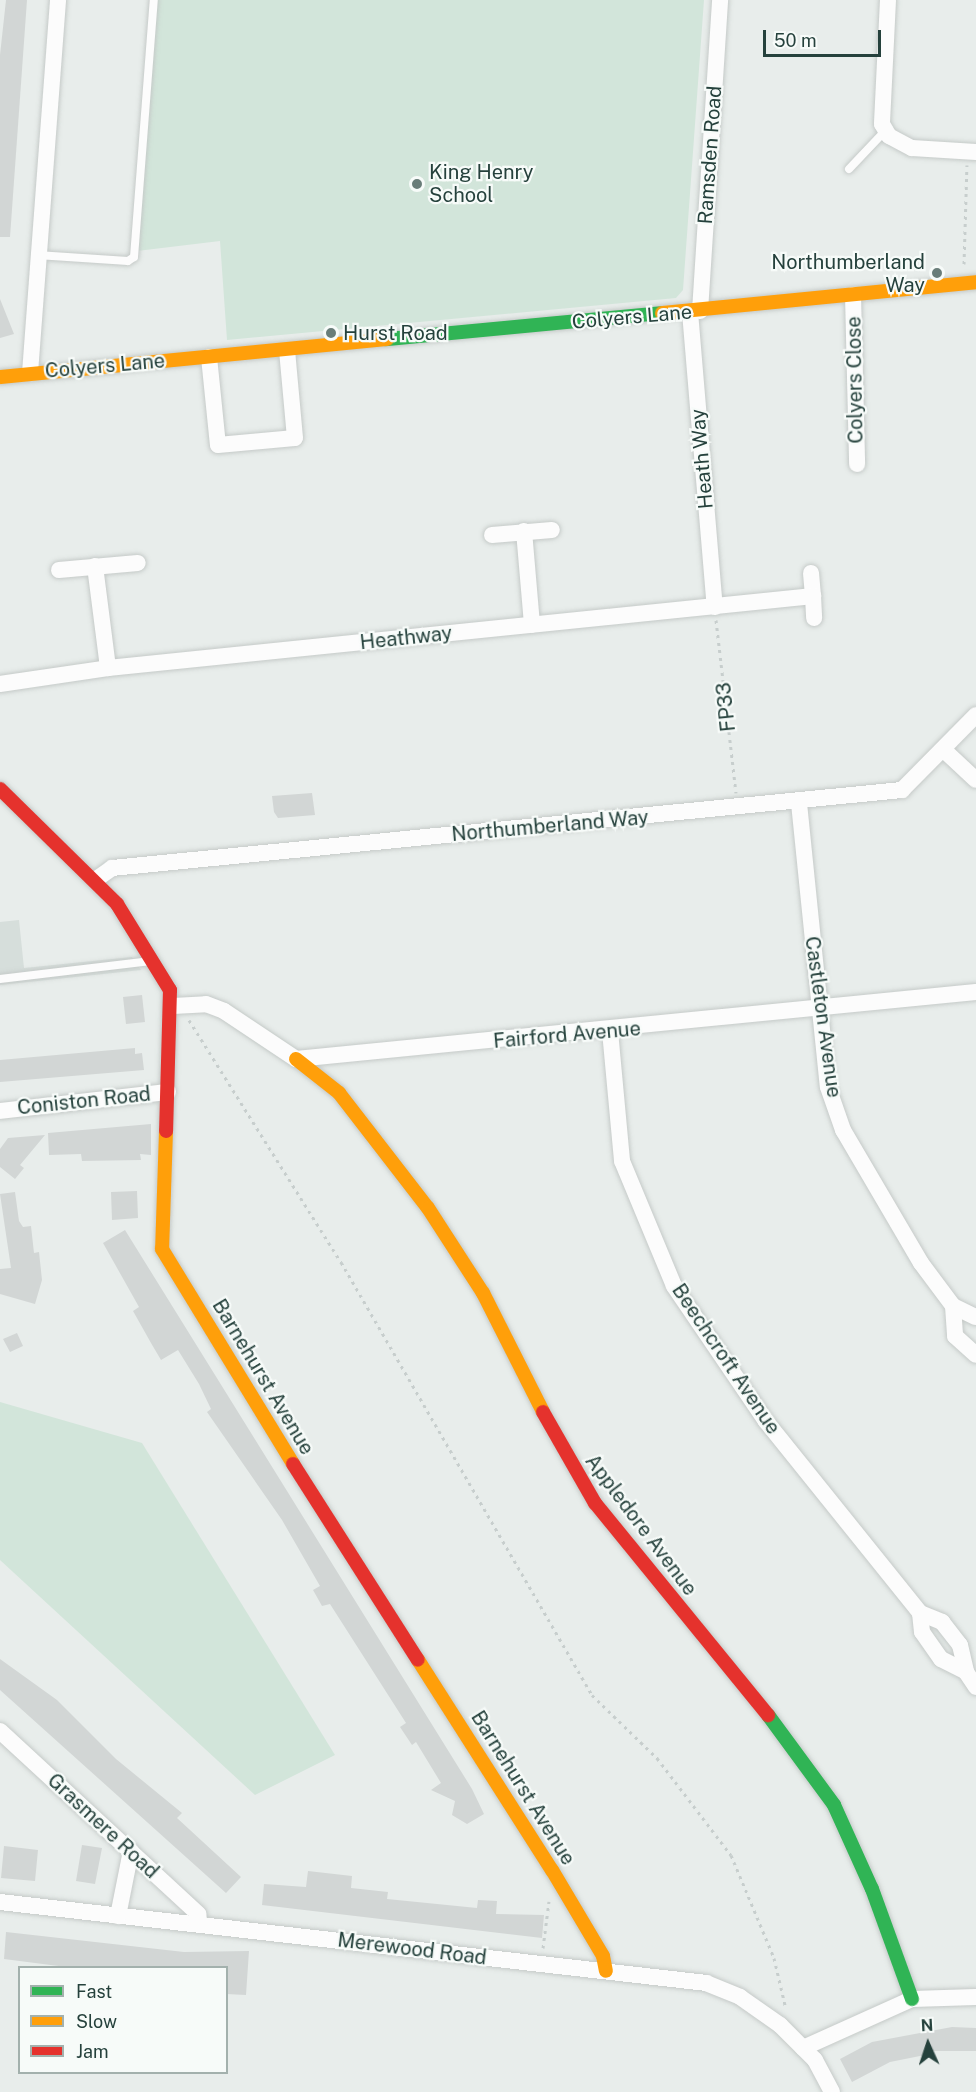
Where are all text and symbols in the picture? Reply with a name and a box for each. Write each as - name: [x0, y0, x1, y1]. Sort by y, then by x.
- scale bar: [766, 18, 884, 56]
- text: 50 m: [774, 30, 817, 51]
- street label: Ramsden Road: [693, 85, 727, 225]
- place label: King Henry School: [429, 160, 533, 207]
- marker: King Henry School: [410, 177, 424, 191]
- place label: Northumberland Way: [771, 250, 925, 297]
- marker: Northumberland Way: [930, 266, 944, 280]
- street label: Colyers Lane: [571, 300, 693, 334]
- street label: Colyers Close: [842, 316, 868, 444]
- place label: Hurst Road: [343, 321, 448, 345]
- marker: Hurst Road: [324, 326, 338, 340]
- street label: Colyers Lane: [44, 349, 166, 383]
- street label: Heath Way: [686, 408, 718, 510]
- street label: Heathway: [359, 621, 453, 655]
- street label: FP33: [711, 681, 741, 733]
- street label: Northumberland Way: [450, 805, 650, 847]
- street label: Castleton Avenue: [800, 935, 846, 1099]
- street label: Fairford Avenue: [492, 1017, 642, 1053]
- street label: Coniston Road: [16, 1082, 152, 1120]
- street label: Beechcroft Avenue: [667, 1279, 785, 1439]
- street label: Barnehurst Avenue: [207, 1295, 319, 1459]
- street label: Appledore Avenue: [580, 1450, 702, 1600]
- street label: Barnehurst Avenue: [466, 1706, 580, 1870]
- street label: Grasmere Road: [43, 1768, 163, 1884]
- street label: Merewood Road: [336, 1928, 488, 1970]
- legend: [18, 1966, 228, 2074]
- text: Fast: [76, 1981, 112, 2002]
- text: Slow: [76, 2011, 117, 2032]
- north arrow: [898, 2014, 958, 2074]
- text: N: [920, 2016, 934, 2035]
- text: Jam: [76, 2041, 109, 2062]

